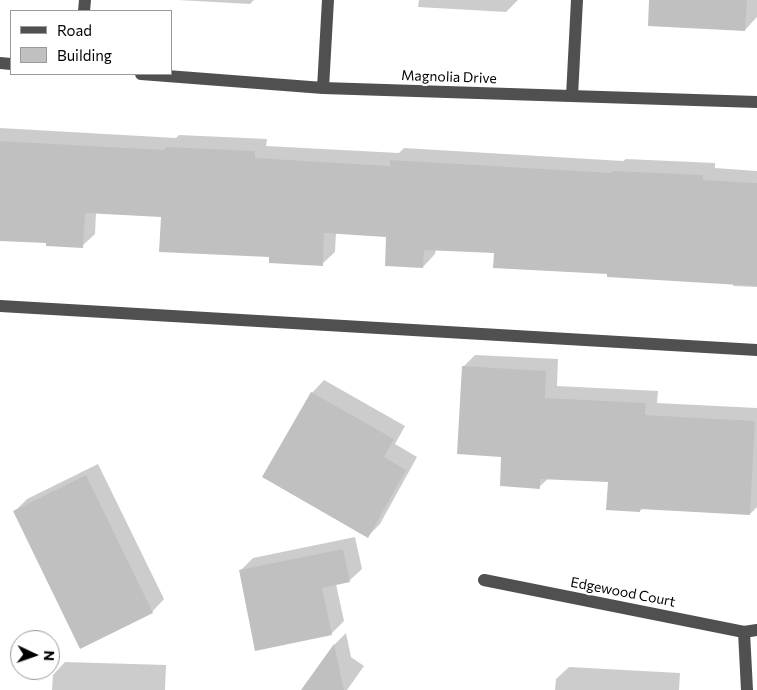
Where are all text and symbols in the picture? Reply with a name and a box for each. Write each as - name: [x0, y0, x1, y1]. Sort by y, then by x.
- legend: [10, 10, 172, 75]
- text: Road: [57, 21, 92, 39]
- text: Building: [57, 46, 112, 64]
- street label: Magnolia Drive: [401, 67, 497, 87]
- street label: Edgewood Court: [569, 574, 677, 610]
- north arrow: [10, 630, 60, 680]
- text: N: [41, 650, 58, 661]

